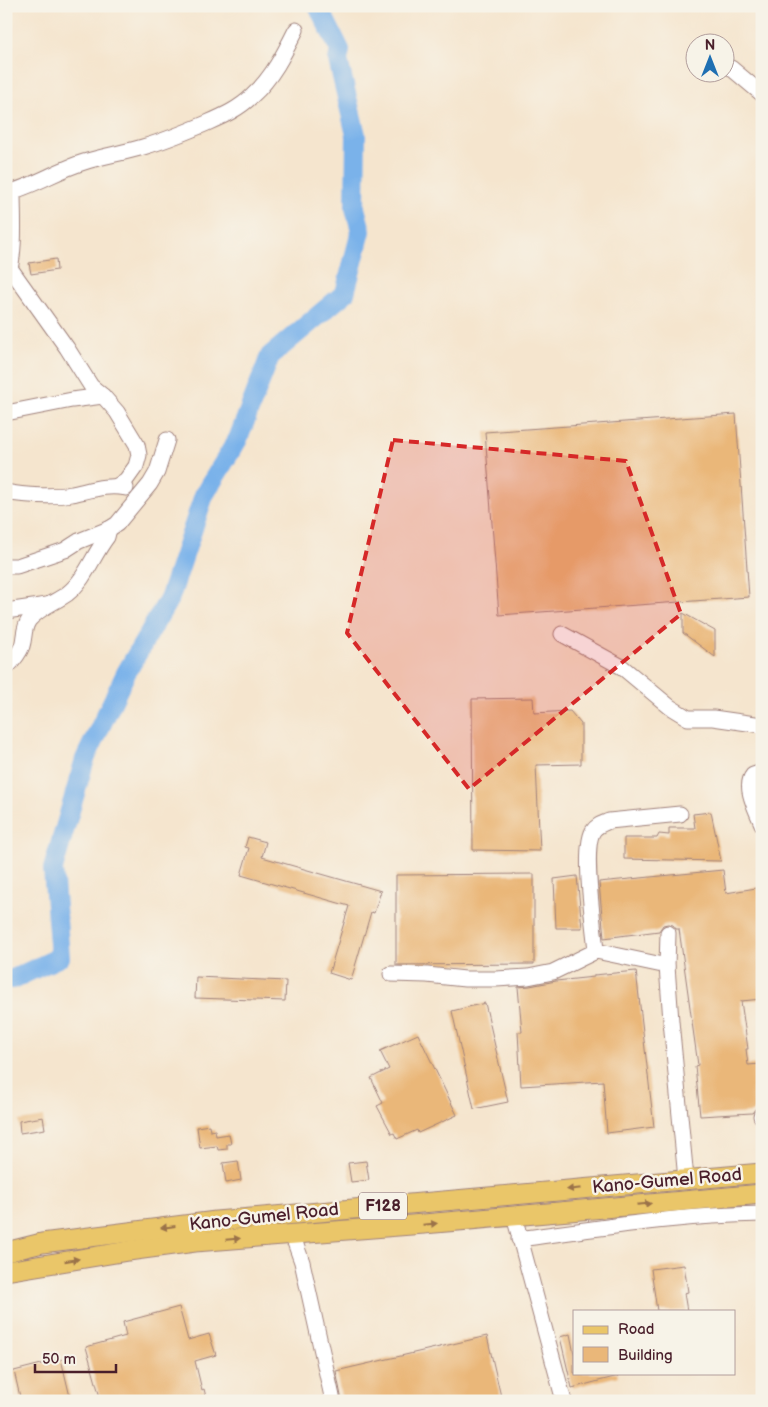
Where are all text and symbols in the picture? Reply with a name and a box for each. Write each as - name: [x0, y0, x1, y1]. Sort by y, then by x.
- north arrow: [686, 32, 736, 82]
- text: N: [705, 37, 715, 54]
- street label: Kano-Gumel Road: [591, 1164, 743, 1198]
- one-way arrow: [565, 1185, 581, 1193]
- road number: F128: [359, 1192, 407, 1220]
- street label: Kano-Gumel Road: [188, 1199, 340, 1235]
- one-way arrow: [636, 1200, 652, 1208]
- one-way arrow: [422, 1220, 438, 1228]
- one-way arrow: [160, 1223, 176, 1231]
- one-way arrow: [225, 1235, 241, 1243]
- one-way arrow: [64, 1255, 80, 1263]
- legend: [573, 1310, 736, 1374]
- text: Road: [618, 1320, 654, 1339]
- scale bar: [35, 1342, 116, 1374]
- text: Building: [618, 1346, 673, 1365]
- text: 50 m: [42, 1350, 76, 1369]

